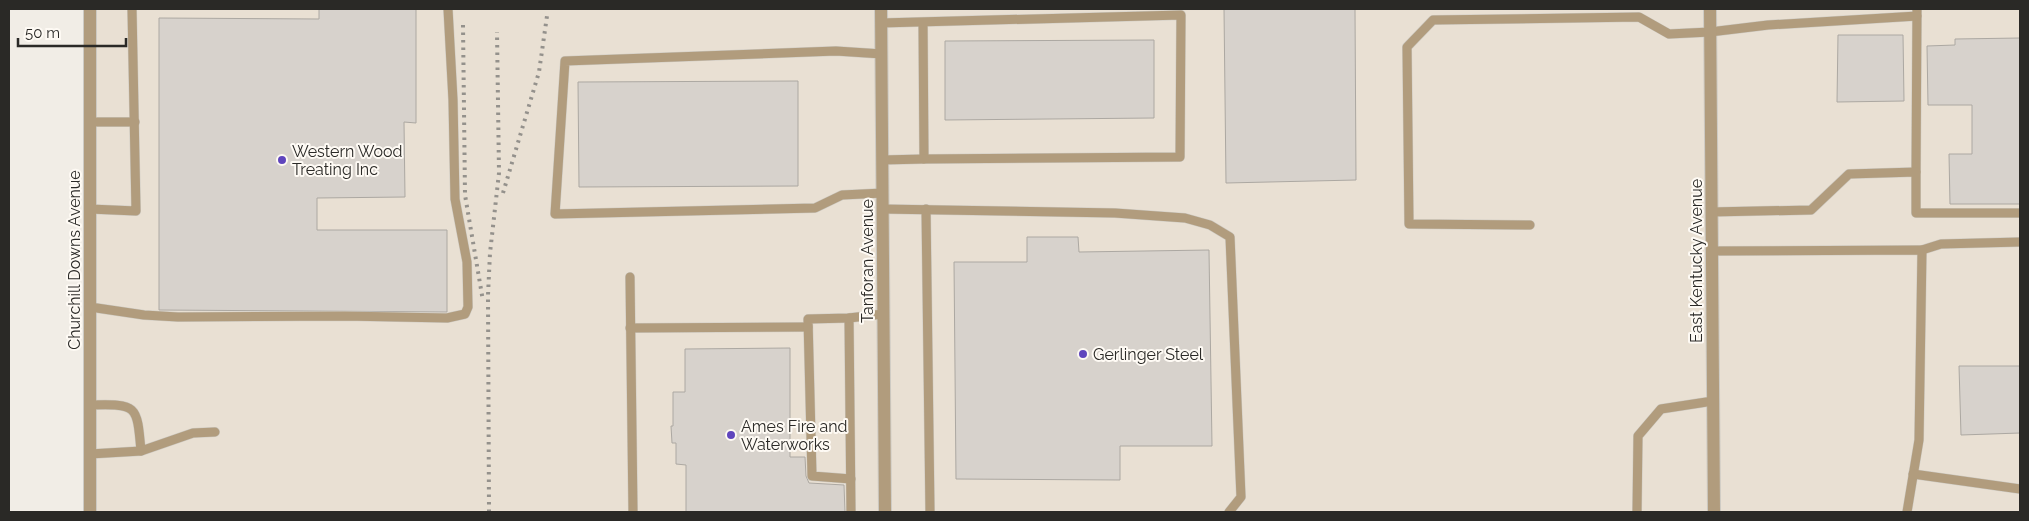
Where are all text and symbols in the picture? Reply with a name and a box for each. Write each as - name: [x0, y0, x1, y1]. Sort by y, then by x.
- scale bar: [18, 15, 125, 47]
- text: 50 m: [25, 24, 60, 42]
- place label: Western Wood Treating Inc: [292, 142, 403, 179]
- marker: Western Wood Treating Inc: [276, 154, 288, 166]
- street label: Churchill Downs Avenue: [65, 170, 84, 350]
- street label: East Kentucky Avenue: [1687, 179, 1706, 343]
- street label: Tanforan Avenue: [858, 199, 877, 323]
- place label: Gerlinger Steel: [1093, 345, 1204, 364]
- marker: Gerlinger Steel: [1077, 348, 1089, 360]
- place label: Ames Fire and Waterworks: [741, 417, 848, 454]
- marker: Ames Fire and Waterworks: [725, 429, 737, 441]

